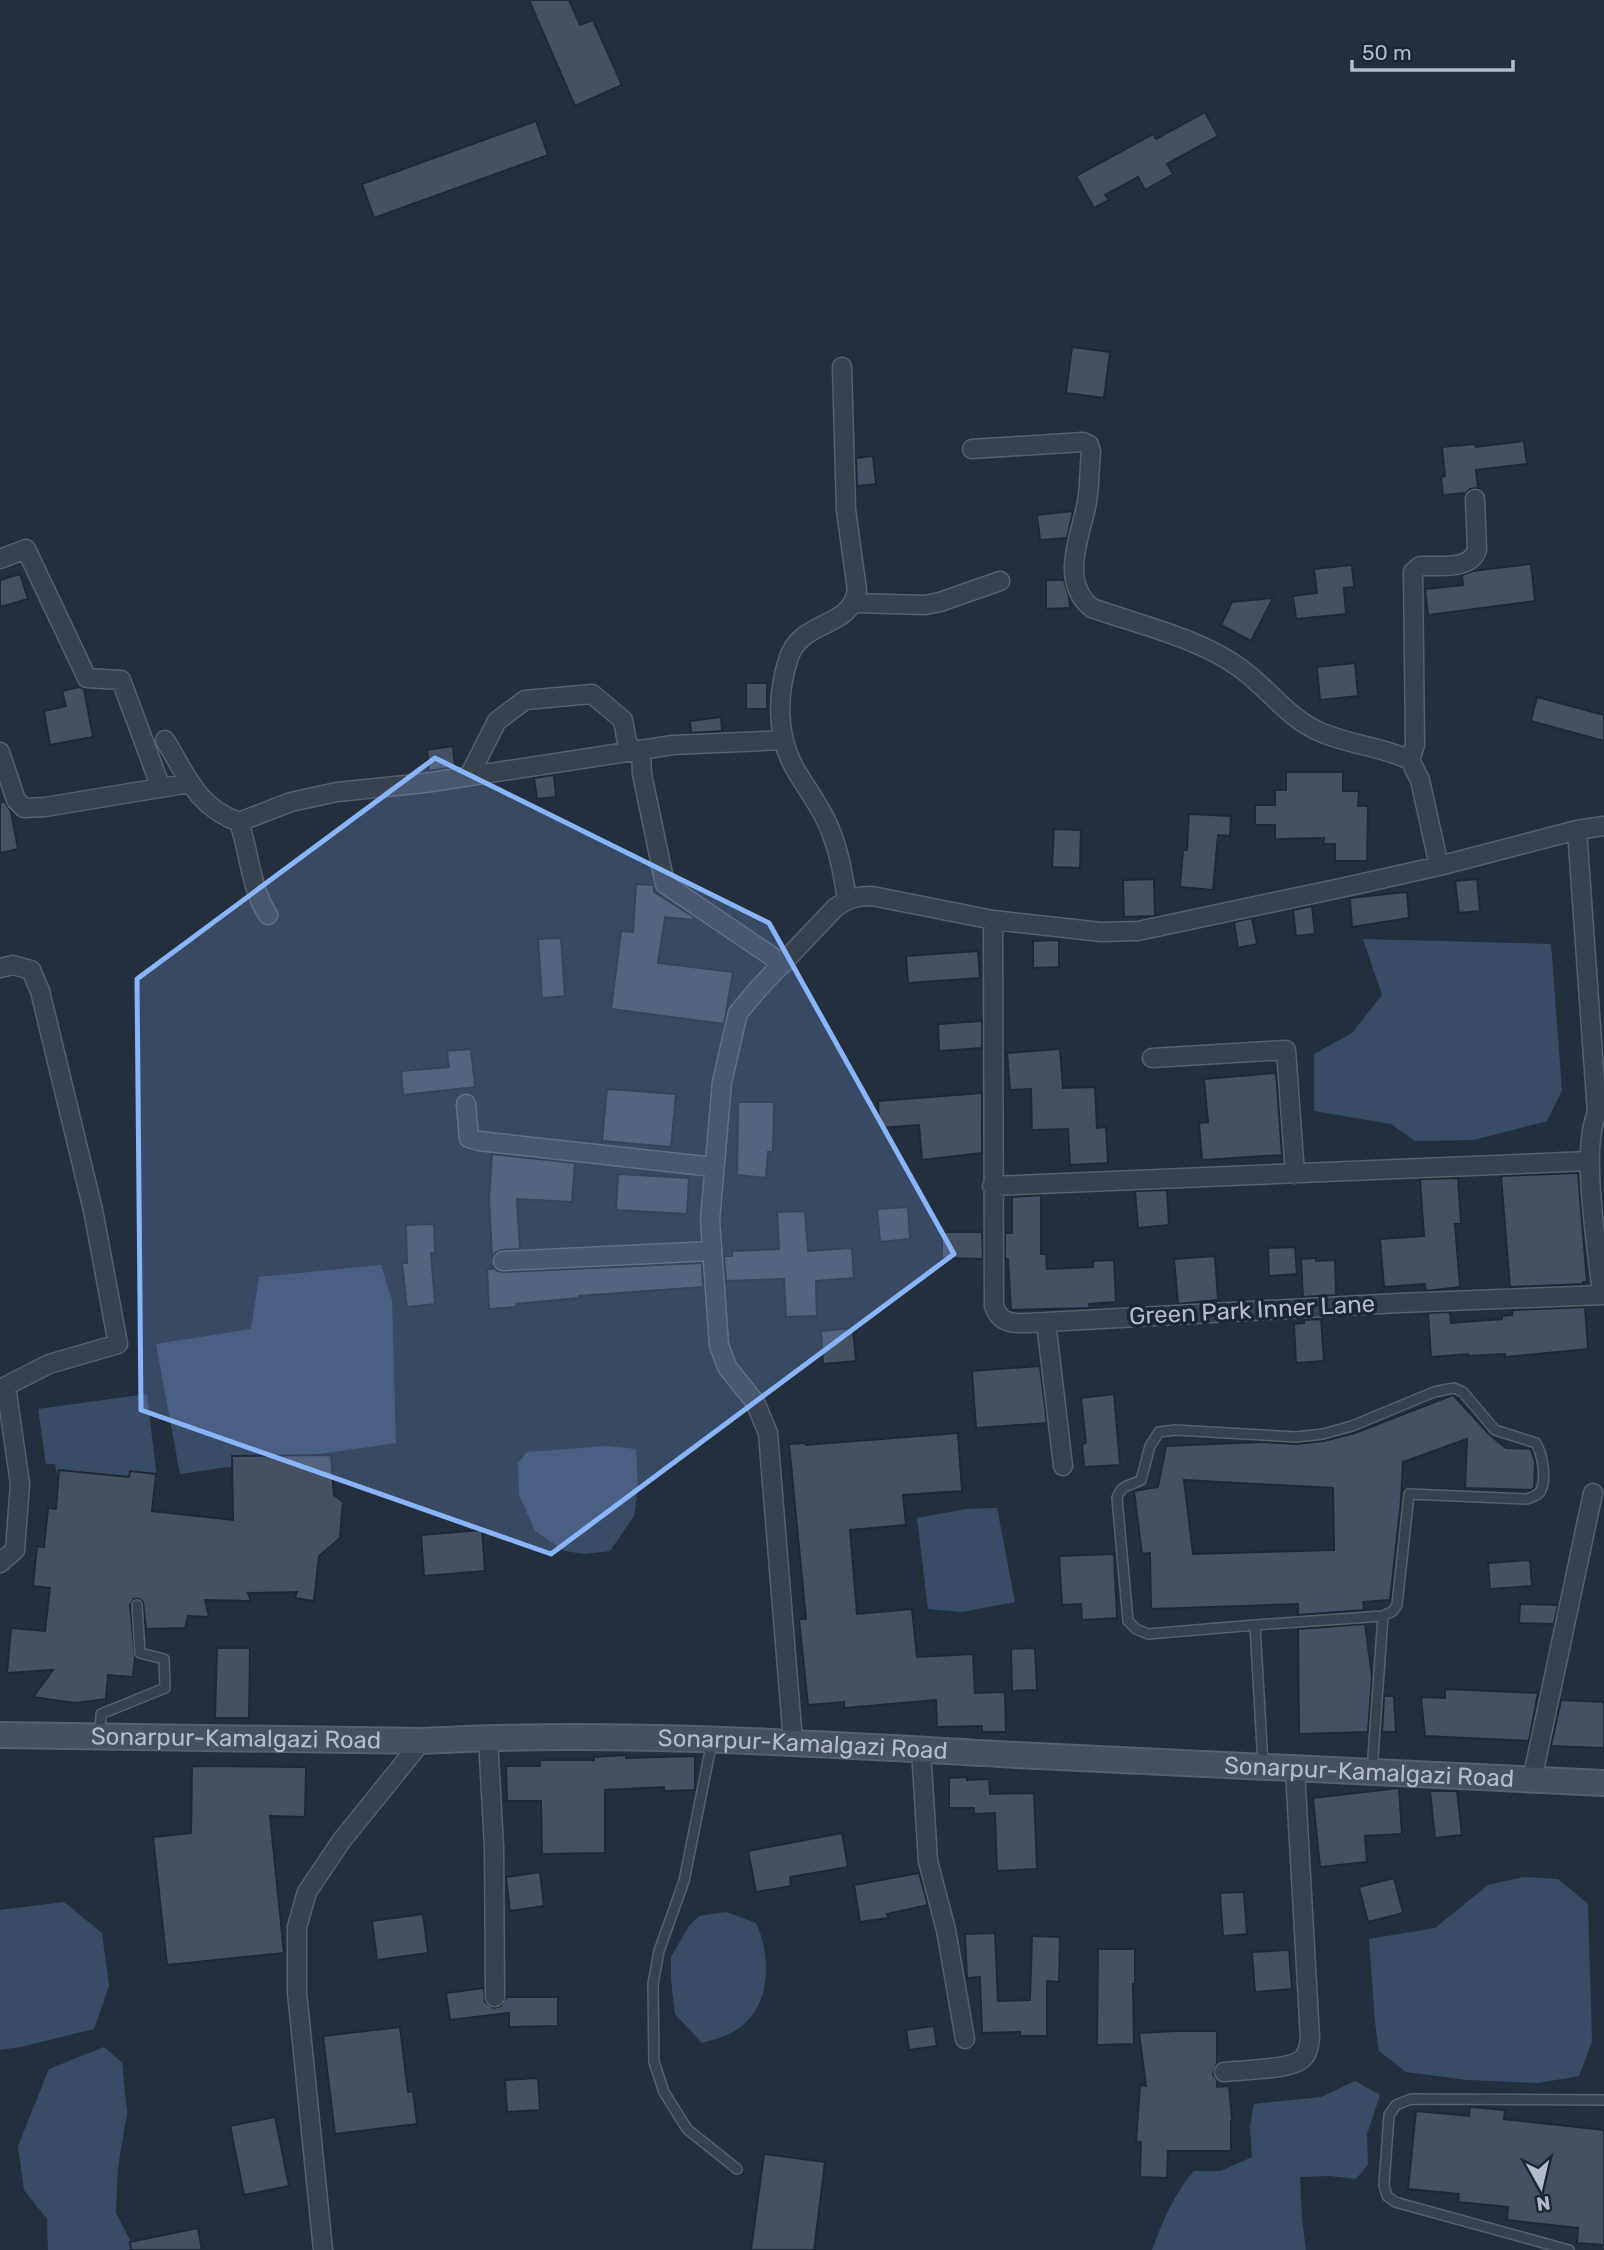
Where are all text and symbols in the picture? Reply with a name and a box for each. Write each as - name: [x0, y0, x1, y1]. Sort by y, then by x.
- scale bar: [1352, 28, 1513, 72]
- text: 50 m: [1362, 40, 1412, 65]
- street label: Green Park Inner Lane: [1128, 1290, 1376, 1330]
- street label: Sonarpur-Kamalgazi Road: [91, 1722, 381, 1754]
- street label: Sonarpur-Kamalgazi Road: [657, 1724, 949, 1765]
- street label: Sonarpur-Kamalgazi Road: [1223, 1751, 1515, 1793]
- north arrow: [1506, 2152, 1576, 2222]
- text: N: [1535, 2191, 1552, 2216]

